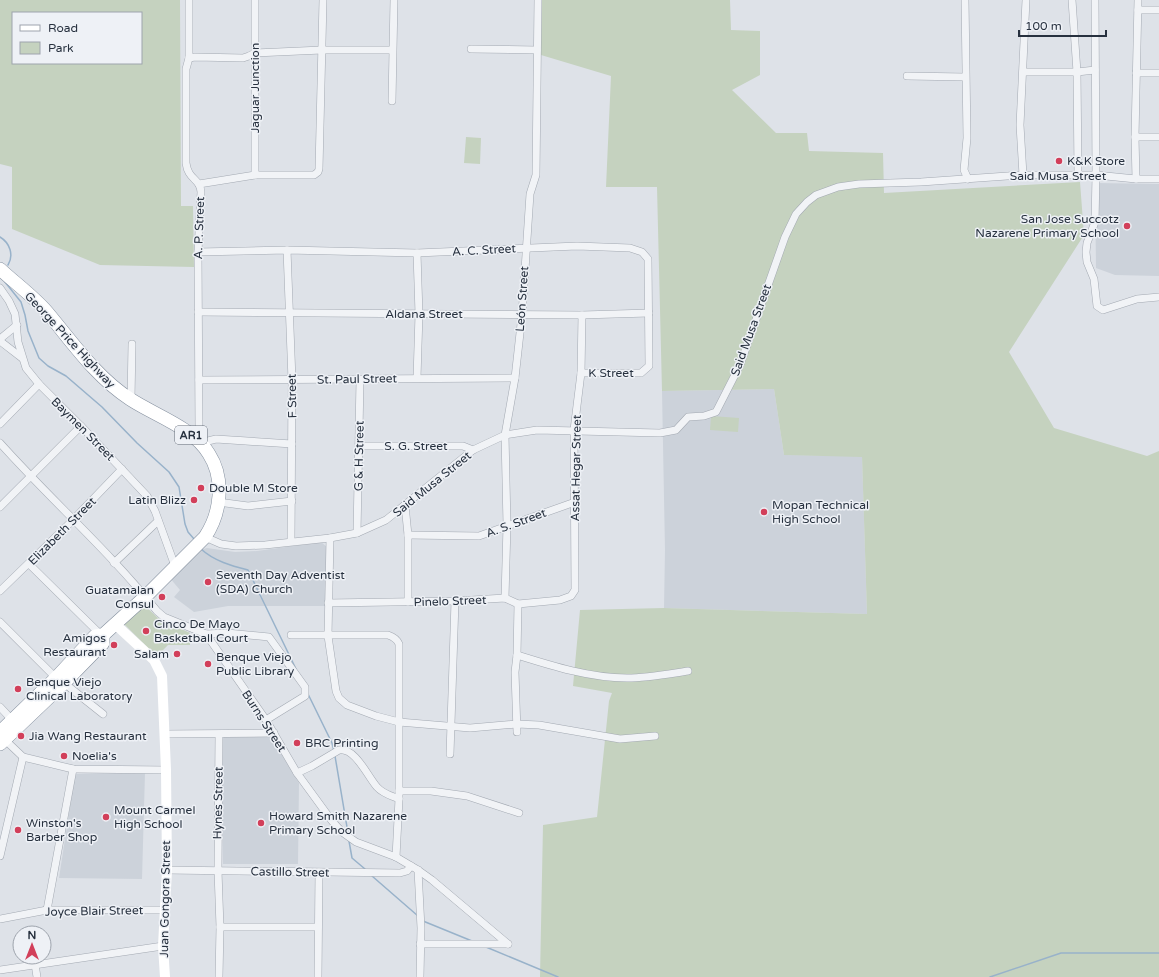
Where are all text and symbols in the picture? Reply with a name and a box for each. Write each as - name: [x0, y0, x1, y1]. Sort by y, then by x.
- legend: [12, 12, 142, 64]
- scale bar: [1019, 12, 1106, 38]
- text: 100 m: [1025, 19, 1062, 33]
- text: Road: [48, 21, 78, 35]
- text: Park: [48, 41, 74, 55]
- street label: Jaguar Junction: [248, 43, 262, 133]
- place label: K&K Store: [1067, 154, 1125, 168]
- marker: K&K Store: [1054, 156, 1064, 166]
- street label: Said Musa Street: [1010, 169, 1107, 183]
- street label: A. P. Street: [191, 196, 207, 260]
- place label: San Jose Succotz Nazarene Primary School: [975, 212, 1119, 240]
- marker: San Jose Succotz Nazarene Primary School: [1122, 221, 1132, 231]
- street label: A. C. Street: [452, 241, 517, 259]
- street label: León Street: [513, 265, 531, 332]
- street label: Said Musa Street: [728, 282, 774, 378]
- street label: George Price Highway: [22, 289, 118, 391]
- street label: Aldana Street: [385, 307, 463, 321]
- street label: K Street: [588, 366, 634, 380]
- street label: St. Paul Street: [317, 371, 398, 387]
- street label: F Street: [285, 373, 299, 418]
- street label: Baymen Street: [48, 394, 118, 464]
- street label: Assat Hegar Street: [568, 414, 584, 522]
- street label: G & H Street: [351, 420, 367, 491]
- road number: AR1: [175, 426, 207, 444]
- street label: S. G. Street: [384, 439, 448, 453]
- street label: Said Musa Street: [390, 448, 474, 520]
- place label: Double M Store: [209, 481, 298, 495]
- marker: Double M Store: [196, 483, 206, 493]
- place label: Latin Blizz: [128, 493, 186, 507]
- street label: Elizabeth Street: [25, 494, 99, 568]
- marker: Latin Blizz: [189, 495, 199, 505]
- place label: Mopan Technical High School: [772, 498, 869, 526]
- street label: A. S. Street: [484, 505, 548, 540]
- marker: Mopan Technical High School: [759, 507, 769, 517]
- place label: Seventh Day Adventist (SDA) Church: [216, 568, 345, 596]
- marker: Seventh Day Adventist (SDA) Church: [203, 577, 213, 587]
- place label: Guatamalan Consul: [85, 583, 154, 611]
- marker: Guatamalan Consul: [157, 592, 167, 602]
- street label: Pinelo Street: [413, 593, 487, 609]
- place label: Cinco De Mayo Basketball Court: [154, 617, 248, 645]
- marker: Cinco De Mayo Basketball Court: [141, 626, 151, 636]
- place label: Amigos Restaurant: [43, 631, 106, 659]
- marker: Amigos Restaurant: [109, 640, 119, 650]
- place label: Salam: [134, 647, 169, 661]
- marker: Salam: [172, 649, 182, 659]
- place label: Benque Viejo Public Library: [216, 650, 295, 678]
- marker: Benque Viejo Public Library: [203, 659, 213, 669]
- place label: Benque Viejo Clinical Laboratory: [26, 675, 133, 703]
- marker: Benque Viejo Clinical Laboratory: [13, 684, 23, 694]
- street label: Burns Street: [239, 688, 289, 755]
- place label: Jia Wang Restaurant: [29, 729, 147, 743]
- marker: Jia Wang Restaurant: [16, 731, 26, 741]
- place label: BRC Printing: [305, 736, 379, 750]
- marker: BRC Printing: [292, 738, 302, 748]
- place label: Noelia's: [72, 749, 117, 763]
- marker: Noelia's: [59, 751, 69, 761]
- street label: Hynes Street: [210, 766, 226, 839]
- place label: Mount Carmel High School: [114, 803, 195, 831]
- place label: Howard Smith Nazarene Primary School: [269, 809, 407, 837]
- marker: Mount Carmel High School: [101, 812, 111, 822]
- place label: Winston's Barber Shop: [26, 816, 97, 844]
- marker: Howard Smith Nazarene Primary School: [256, 818, 266, 828]
- marker: Winston's Barber Shop: [13, 825, 23, 835]
- street label: Juan Gongora Street: [157, 840, 173, 958]
- street label: Castillo Street: [250, 864, 330, 880]
- street label: Joyce Blair Street: [45, 903, 144, 919]
- north arrow: [12, 925, 52, 965]
- text: N: [28, 929, 36, 942]

